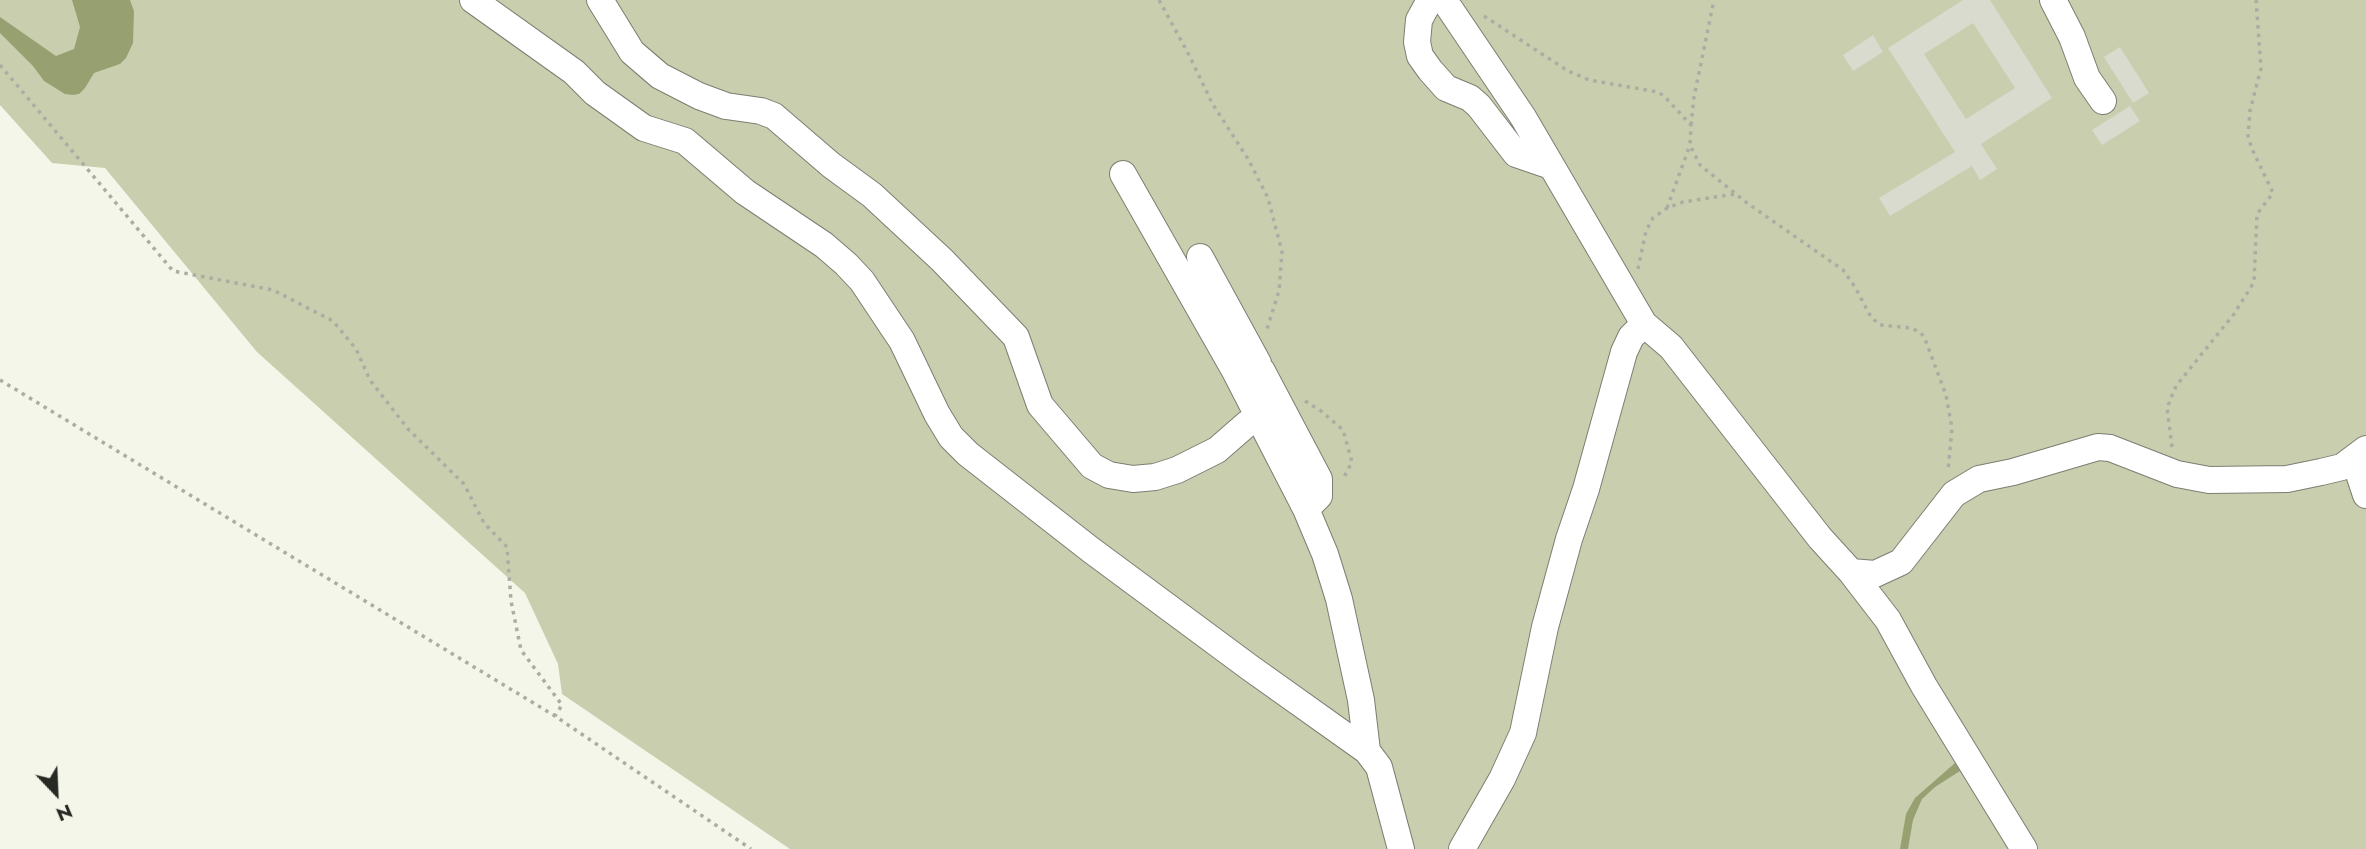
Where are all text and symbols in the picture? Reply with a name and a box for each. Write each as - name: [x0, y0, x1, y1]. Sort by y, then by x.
- north arrow: [21, 758, 91, 828]
- text: N: [52, 797, 77, 828]

